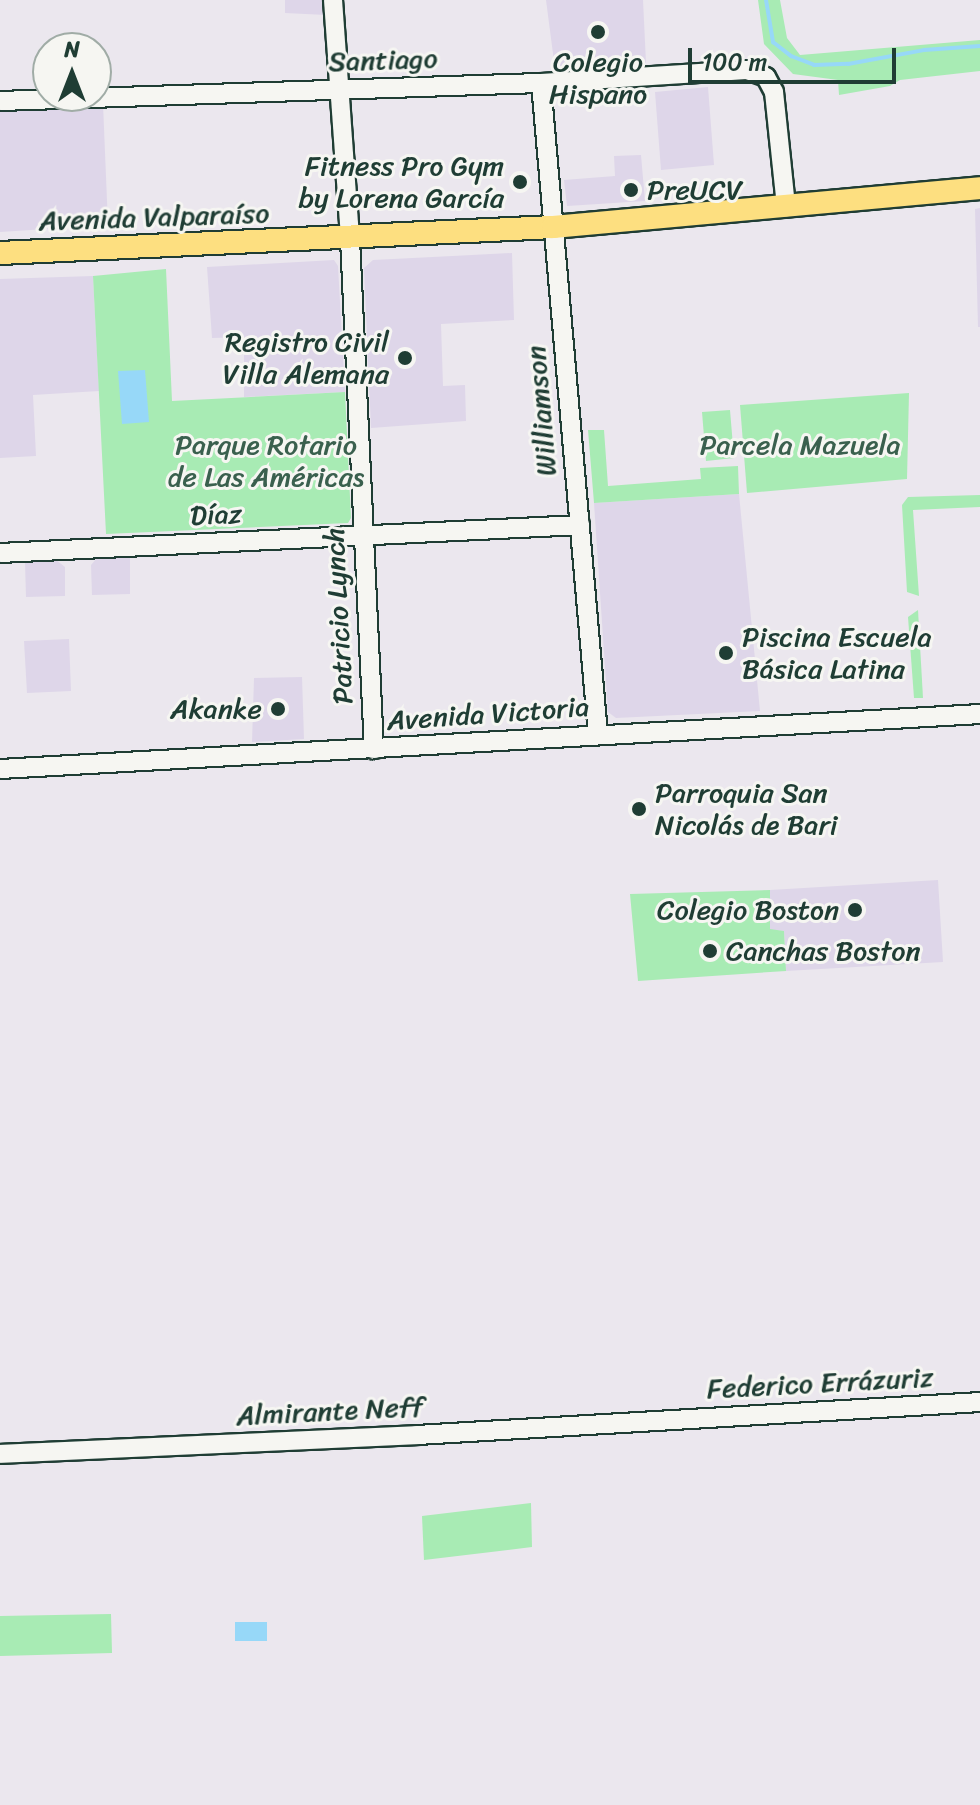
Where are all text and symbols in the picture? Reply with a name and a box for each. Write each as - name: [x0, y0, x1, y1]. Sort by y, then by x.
- marker: Colegio Hispano: [589, 23, 607, 41]
- text: N: [64, 30, 80, 69]
- north arrow: [32, 32, 112, 112]
- scale bar: [692, 32, 900, 82]
- street label: Santiago: [328, 41, 438, 79]
- text: 100 m: [702, 41, 767, 83]
- place label: Colegio Hispano: [549, 45, 647, 111]
- place label: Fitness Pro Gym by Lorena García: [299, 149, 504, 215]
- marker: Fitness Pro Gym by Lorena García: [511, 173, 529, 191]
- place label: PreUCV: [647, 173, 743, 207]
- marker: PreUCV: [622, 181, 640, 199]
- street label: Avenida Valparaíso: [38, 196, 270, 238]
- place label: Registro Civil Villa Alemana: [222, 325, 389, 391]
- street label: Williamson: [519, 344, 563, 478]
- marker: Registro Civil Villa Alemana: [396, 349, 414, 367]
- park label: Parque Rotario de Las Américas: [167, 428, 365, 494]
- park label: Parcela Mazuela: [700, 428, 900, 462]
- street label: Díaz: [189, 497, 243, 533]
- street label: Patricio Lynch: [318, 527, 360, 705]
- place label: Piscina Escuela Básica Latina: [742, 620, 932, 686]
- marker: Piscina Escuela Básica Latina: [717, 644, 735, 662]
- street label: Avenida Victoria: [386, 690, 590, 738]
- place label: Akanke: [170, 692, 262, 726]
- marker: Akanke: [269, 700, 287, 718]
- place label: Parroquia San Nicolás de Bari: [655, 776, 838, 842]
- marker: Parroquia San Nicolás de Bari: [630, 800, 648, 818]
- place label: Colegio Boston: [655, 893, 839, 927]
- marker: Colegio Boston: [846, 901, 864, 919]
- place label: Canchas Boston: [726, 934, 922, 968]
- marker: Canchas Boston: [701, 942, 719, 960]
- street label: Federico Errázuriz: [706, 1360, 934, 1406]
- street label: Almirante Neff: [235, 1389, 425, 1433]

